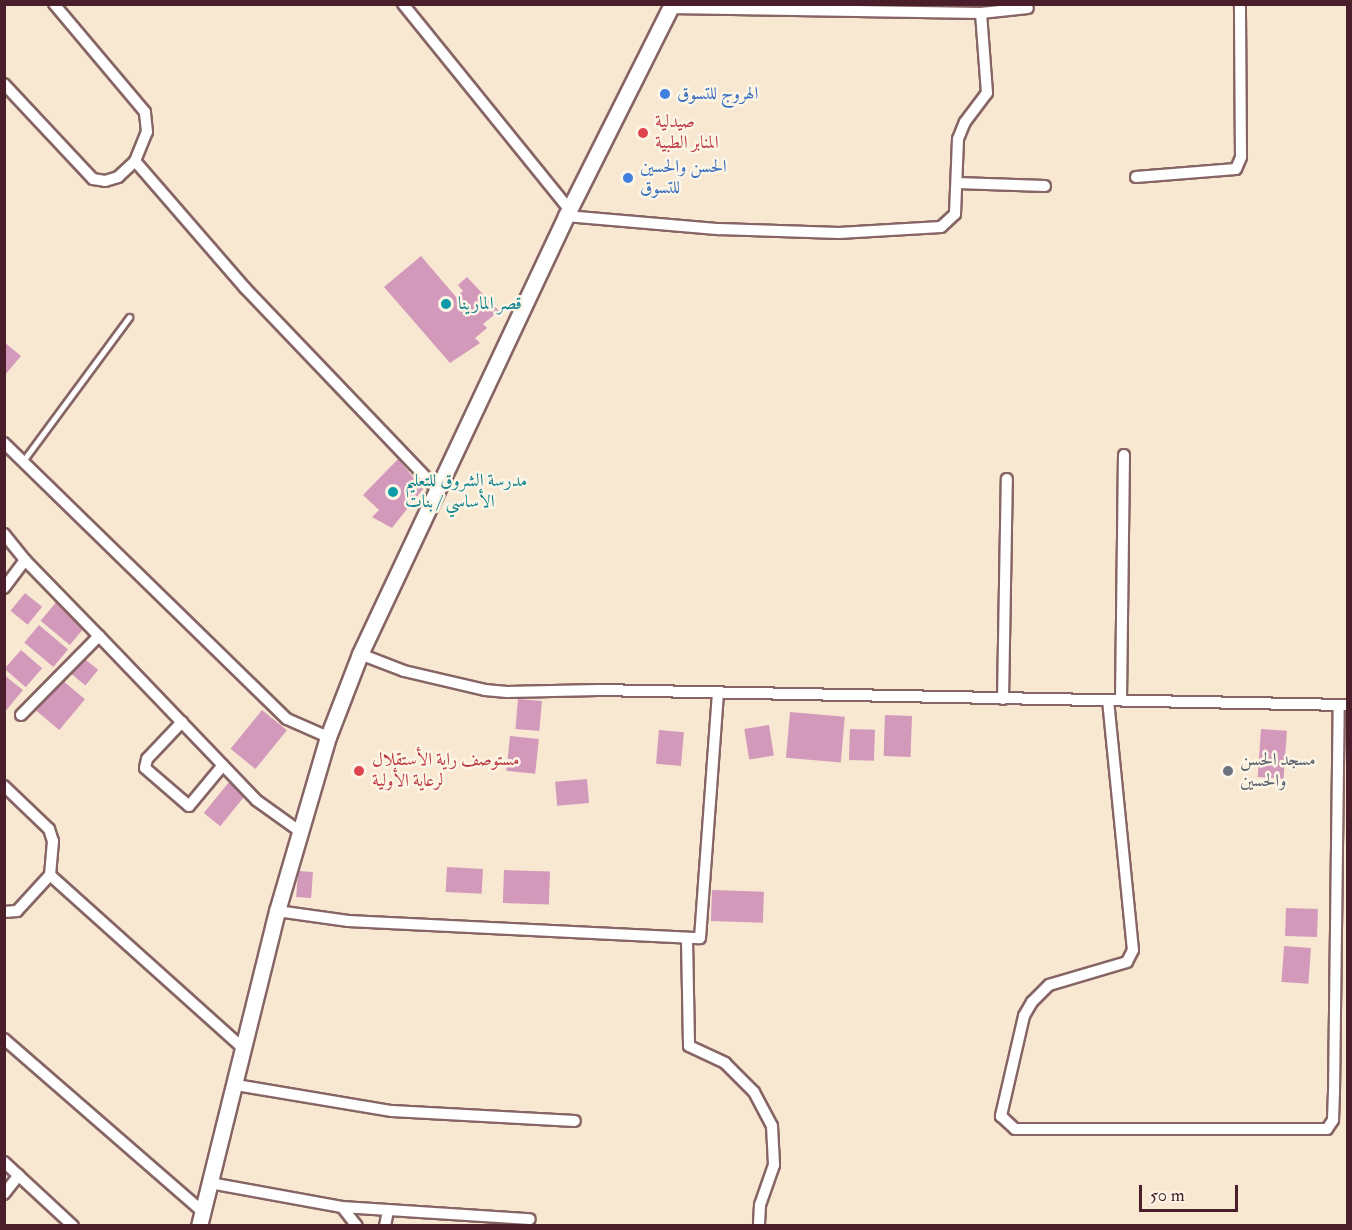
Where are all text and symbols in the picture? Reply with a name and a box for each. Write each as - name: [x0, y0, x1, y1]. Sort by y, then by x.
- place label: الهروج للتسوق: [677, 83, 758, 105]
- marker: الهروج للتسوق: [658, 87, 672, 101]
- place label: صيدلية المنابر الطبية: [655, 112, 719, 154]
- marker: صيدلية المنابر الطبية: [636, 126, 650, 140]
- place label: الحسن والحسين للتسوق: [640, 157, 727, 200]
- marker: الحسن والحسين للتسوق: [621, 171, 635, 185]
- place label: قصر المارينا: [458, 293, 522, 315]
- marker: قصر المارينا: [439, 297, 453, 311]
- place label: مدرسة الشروق للتعليم الأساسي / بنات: [405, 471, 527, 514]
- marker: مدرسة الشروق للتعليم الأساسي / بنات: [386, 485, 400, 499]
- place label: مستوصف راية الأستقلال لرعاية الأولية: [372, 750, 520, 792]
- place label: مسجد الحسن والحسين: [1240, 750, 1316, 792]
- marker: مستوصف راية الأستقلال لرعاية الأولية: [350, 762, 368, 780]
- marker: مسجد الحسن والحسين: [1221, 764, 1235, 778]
- scale bar: [1142, 1173, 1241, 1211]
- text: 50 m: [1150, 1184, 1185, 1207]

